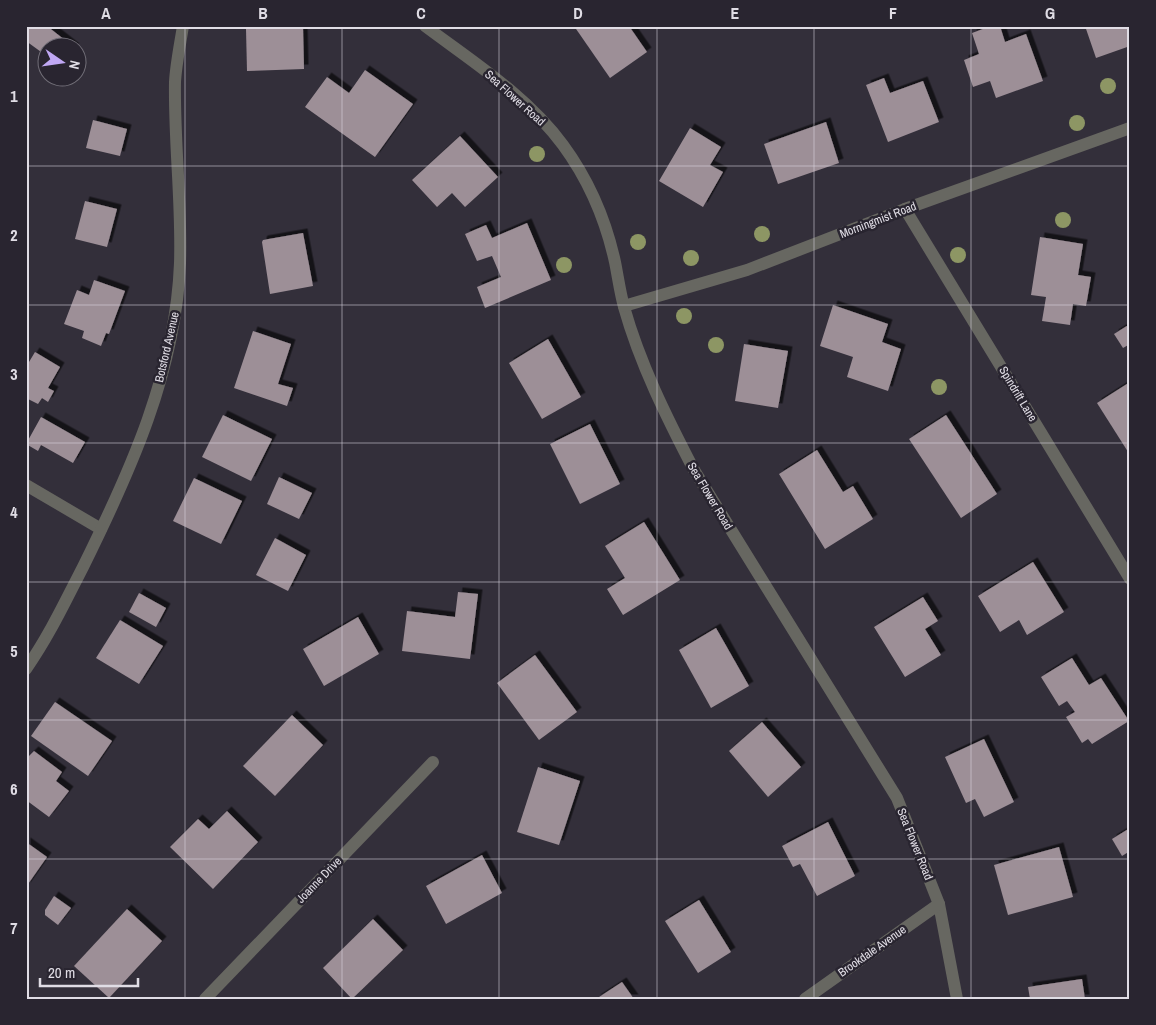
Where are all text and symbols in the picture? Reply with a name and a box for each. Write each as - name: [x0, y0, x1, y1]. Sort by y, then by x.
- text: A: [101, 2, 111, 24]
- text: B: [258, 2, 268, 24]
- text: C: [416, 2, 426, 24]
- text: D: [573, 2, 583, 24]
- text: E: [731, 2, 740, 24]
- text: F: [889, 2, 897, 24]
- text: G: [1045, 2, 1055, 24]
- north arrow: [38, 38, 88, 88]
- text: N: [65, 59, 84, 71]
- street label: Sea Flower Road: [481, 67, 549, 129]
- text: 1: [10, 85, 18, 107]
- street label: Morningmist Road: [837, 198, 919, 242]
- text: 2: [10, 224, 18, 246]
- street label: Botsford Avenue: [151, 310, 183, 384]
- text: 3: [10, 363, 18, 385]
- street label: Spindrift Lane: [995, 363, 1041, 425]
- street label: Sea Flower Road: [684, 459, 736, 533]
- text: 4: [10, 501, 18, 523]
- text: 5: [10, 640, 18, 662]
- text: 6: [10, 778, 18, 800]
- street label: Sea Flower Road: [893, 806, 937, 882]
- street label: Joanne Drive: [293, 853, 345, 907]
- text: 7: [10, 917, 18, 939]
- street label: Brookdale Avenue: [835, 922, 909, 980]
- scale bar: [40, 955, 138, 987]
- text: 20 m: [48, 962, 75, 983]

